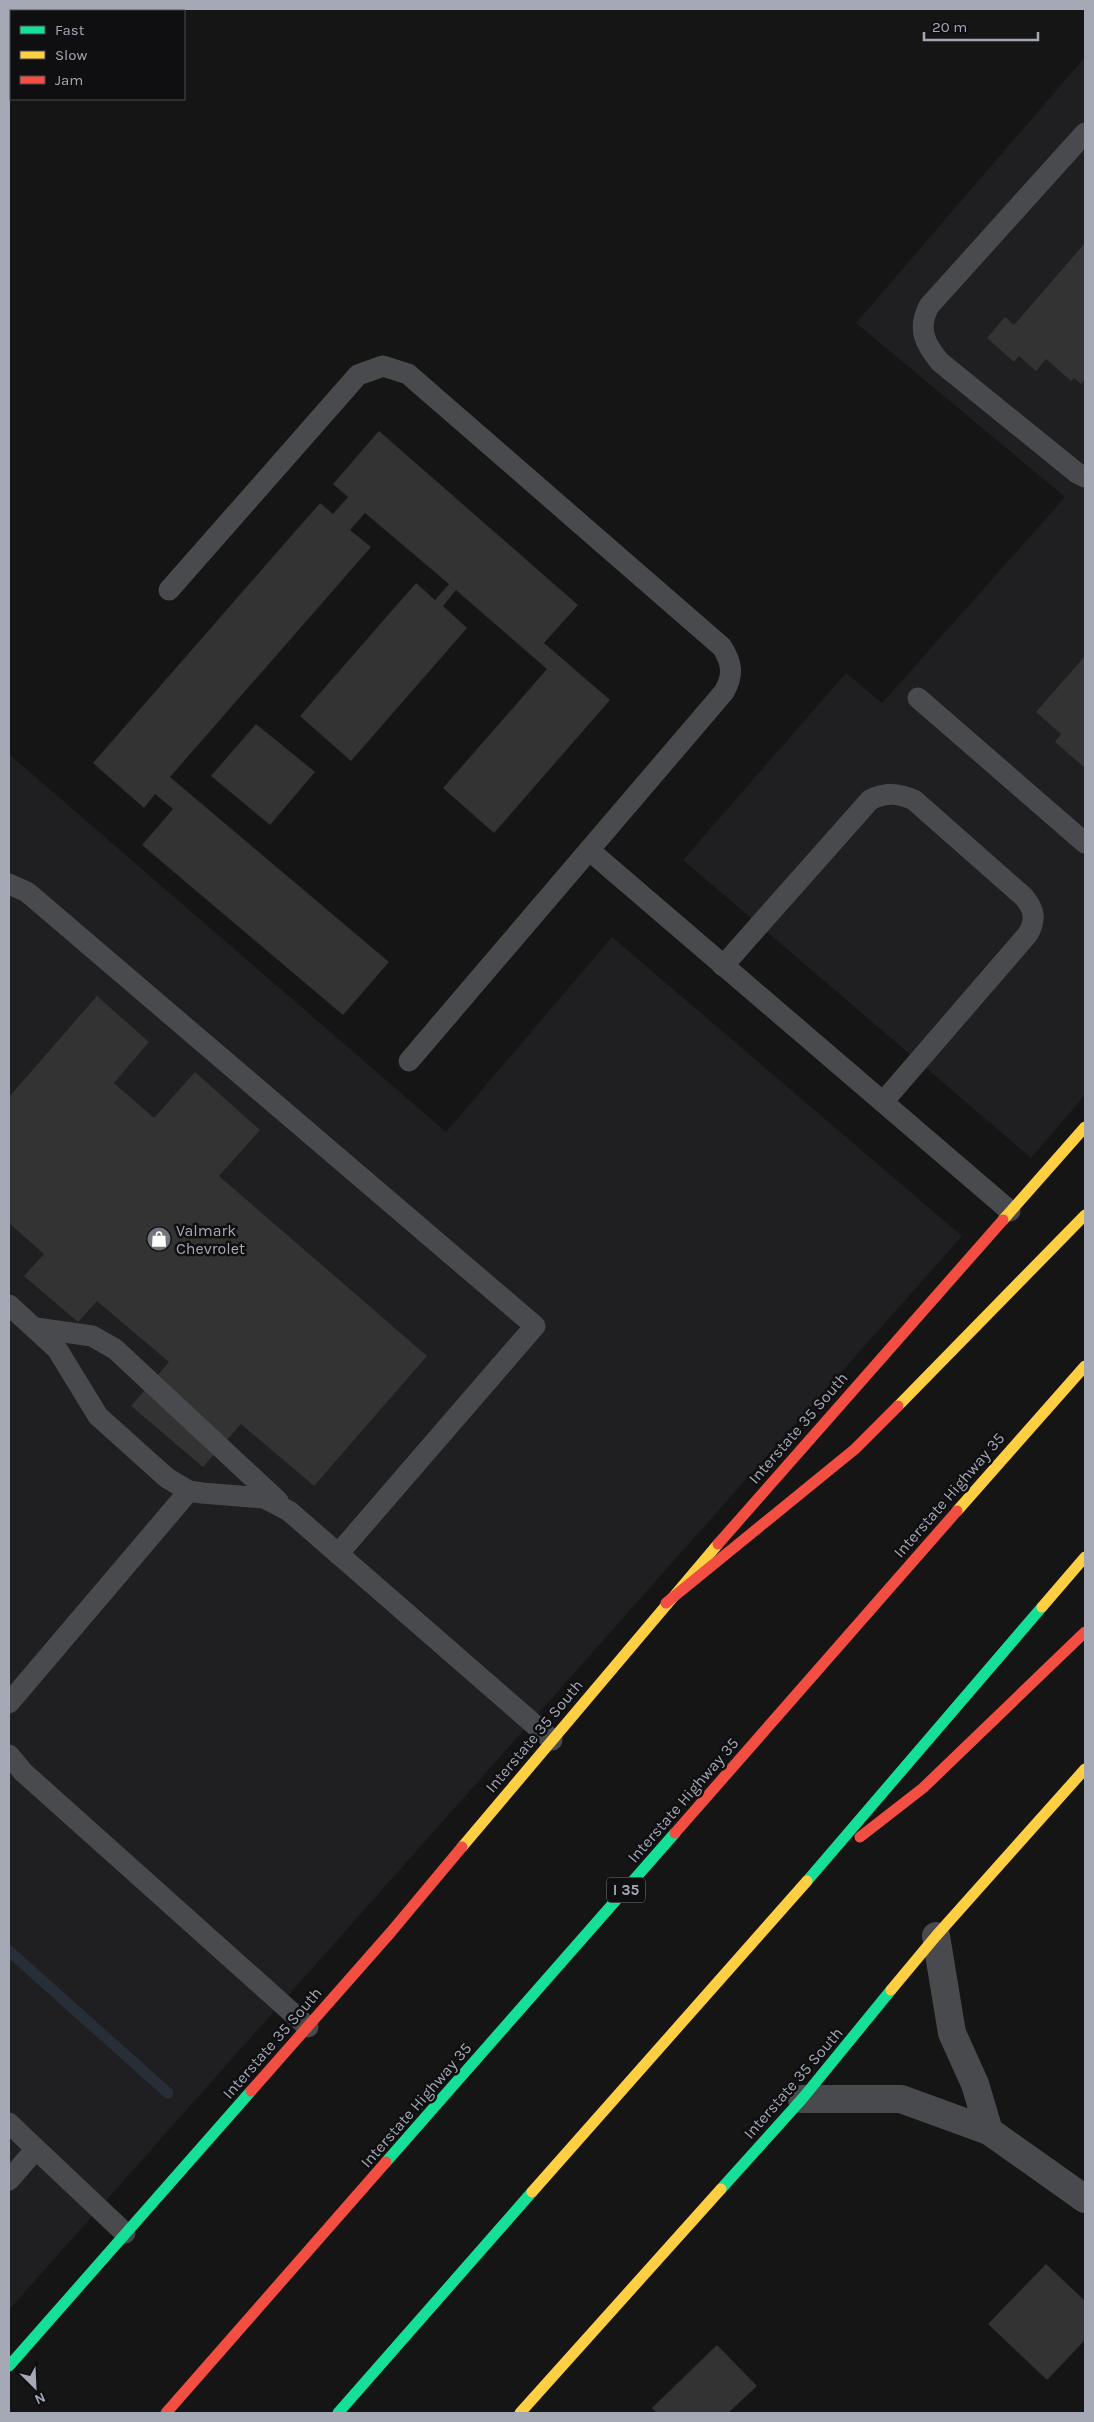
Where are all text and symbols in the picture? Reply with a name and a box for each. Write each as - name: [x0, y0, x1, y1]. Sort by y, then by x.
- legend: [10, 10, 185, 100]
- scale bar: [924, 10, 1038, 42]
- text: 20 m: [932, 18, 967, 36]
- text: Fast: [55, 21, 85, 39]
- text: Slow: [55, 46, 87, 64]
- text: Jam: [55, 71, 83, 89]
- place label: Valmark Chevrolet: [176, 1221, 245, 1258]
- shop icon: Valmark Chevrolet: [146, 1226, 172, 1252]
- street label: Interstate 35 South: [744, 1368, 852, 1488]
- street label: Interstate Highway 35: [889, 1429, 1009, 1561]
- street label: Interstate 35 South: [481, 1676, 587, 1796]
- street label: Interstate Highway 35: [623, 1734, 743, 1866]
- road number: I 35: [607, 1878, 645, 1902]
- street label: Interstate 35 South: [218, 1983, 326, 2103]
- street label: Interstate 35 South: [739, 2023, 847, 2143]
- street label: Interstate Highway 35: [356, 2039, 476, 2171]
- north arrow: [10, 2362, 60, 2412]
- text: N: [32, 2389, 48, 2408]

